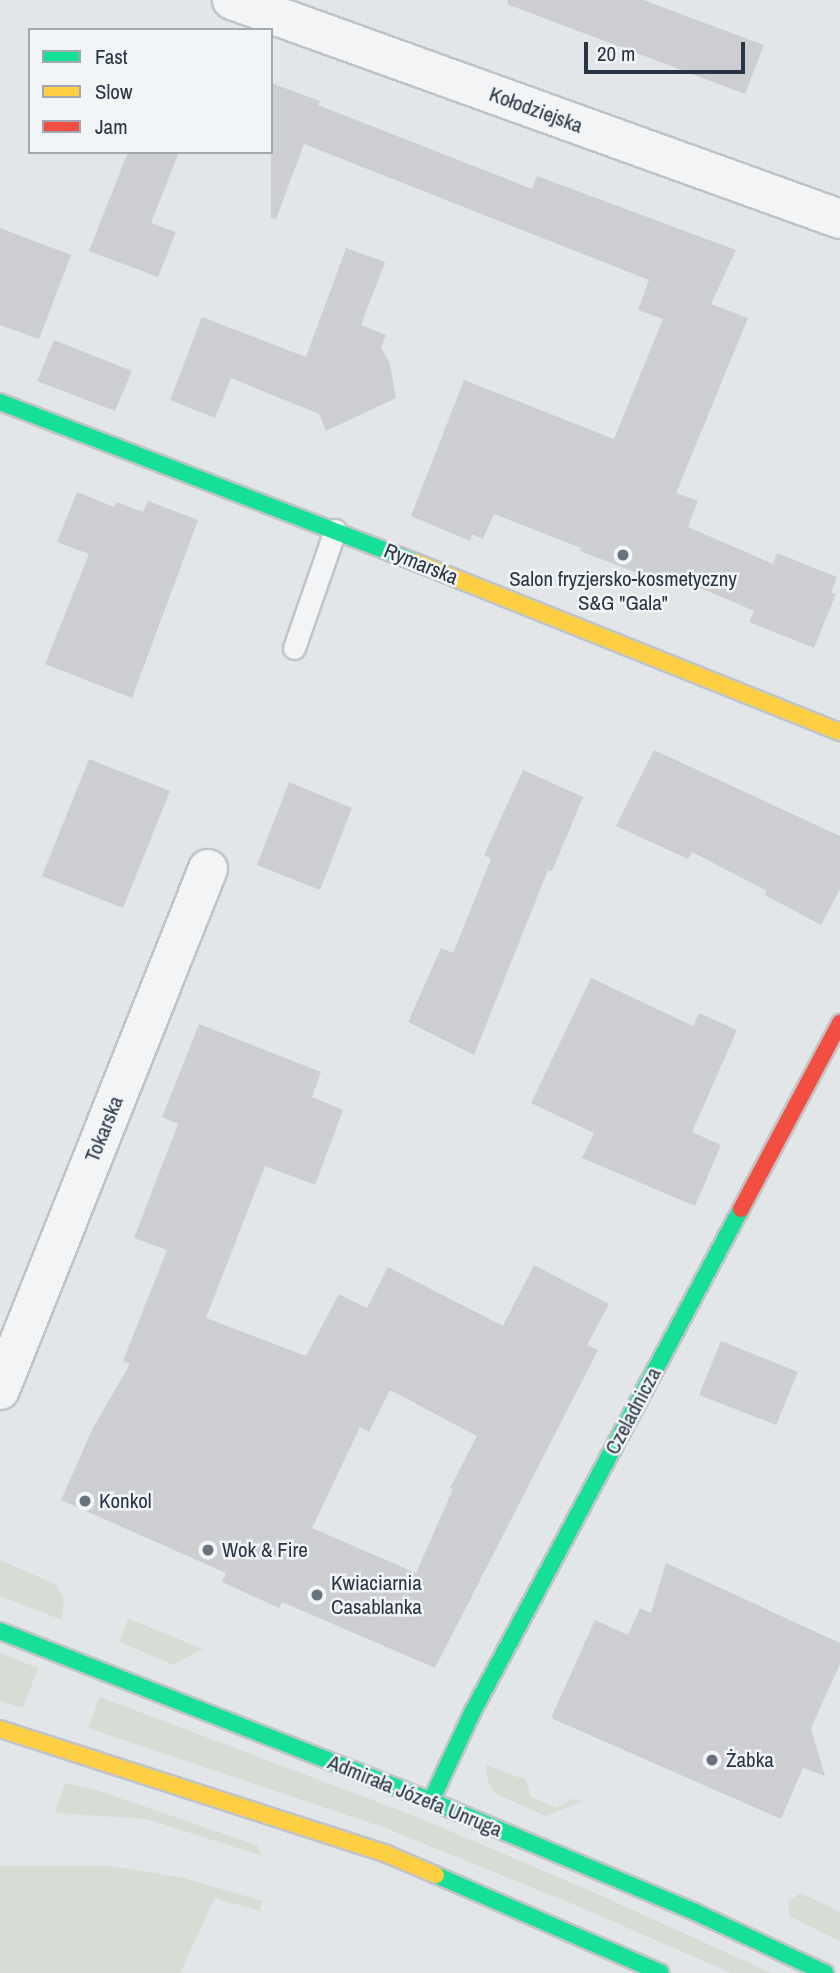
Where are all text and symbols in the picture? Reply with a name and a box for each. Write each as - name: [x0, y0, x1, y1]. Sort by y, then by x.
- legend: [28, 28, 273, 154]
- scale bar: [588, 28, 749, 72]
- text: 20 m: [597, 39, 635, 68]
- text: Fast: [95, 42, 128, 71]
- text: Slow: [95, 77, 132, 106]
- street label: Kołodziejska: [486, 81, 586, 139]
- text: Jam: [95, 112, 128, 141]
- street label: Rymarska: [380, 538, 462, 590]
- marker: Salon fryzjersko-kosmetyczny S&G "Gala": [615, 547, 631, 563]
- place label: Salon fryzjersko-kosmetyczny S&G "Gala": [509, 566, 737, 616]
- street label: Tokarska: [79, 1092, 129, 1166]
- street label: Czeladnicza: [600, 1363, 666, 1459]
- place label: Konkol: [99, 1488, 152, 1514]
- marker: Konkol: [77, 1493, 93, 1509]
- place label: Wok & Fire: [222, 1537, 308, 1563]
- marker: Wok & Fire: [200, 1542, 216, 1558]
- place label: Kwiaciarnia Casablanka: [331, 1570, 422, 1620]
- marker: Kwiaciarnia Casablanka: [309, 1587, 325, 1603]
- place label: Żabka: [726, 1747, 774, 1773]
- street label: Admirała Józefa Unruga: [324, 1750, 506, 1842]
- marker: Żabka: [704, 1752, 720, 1768]

